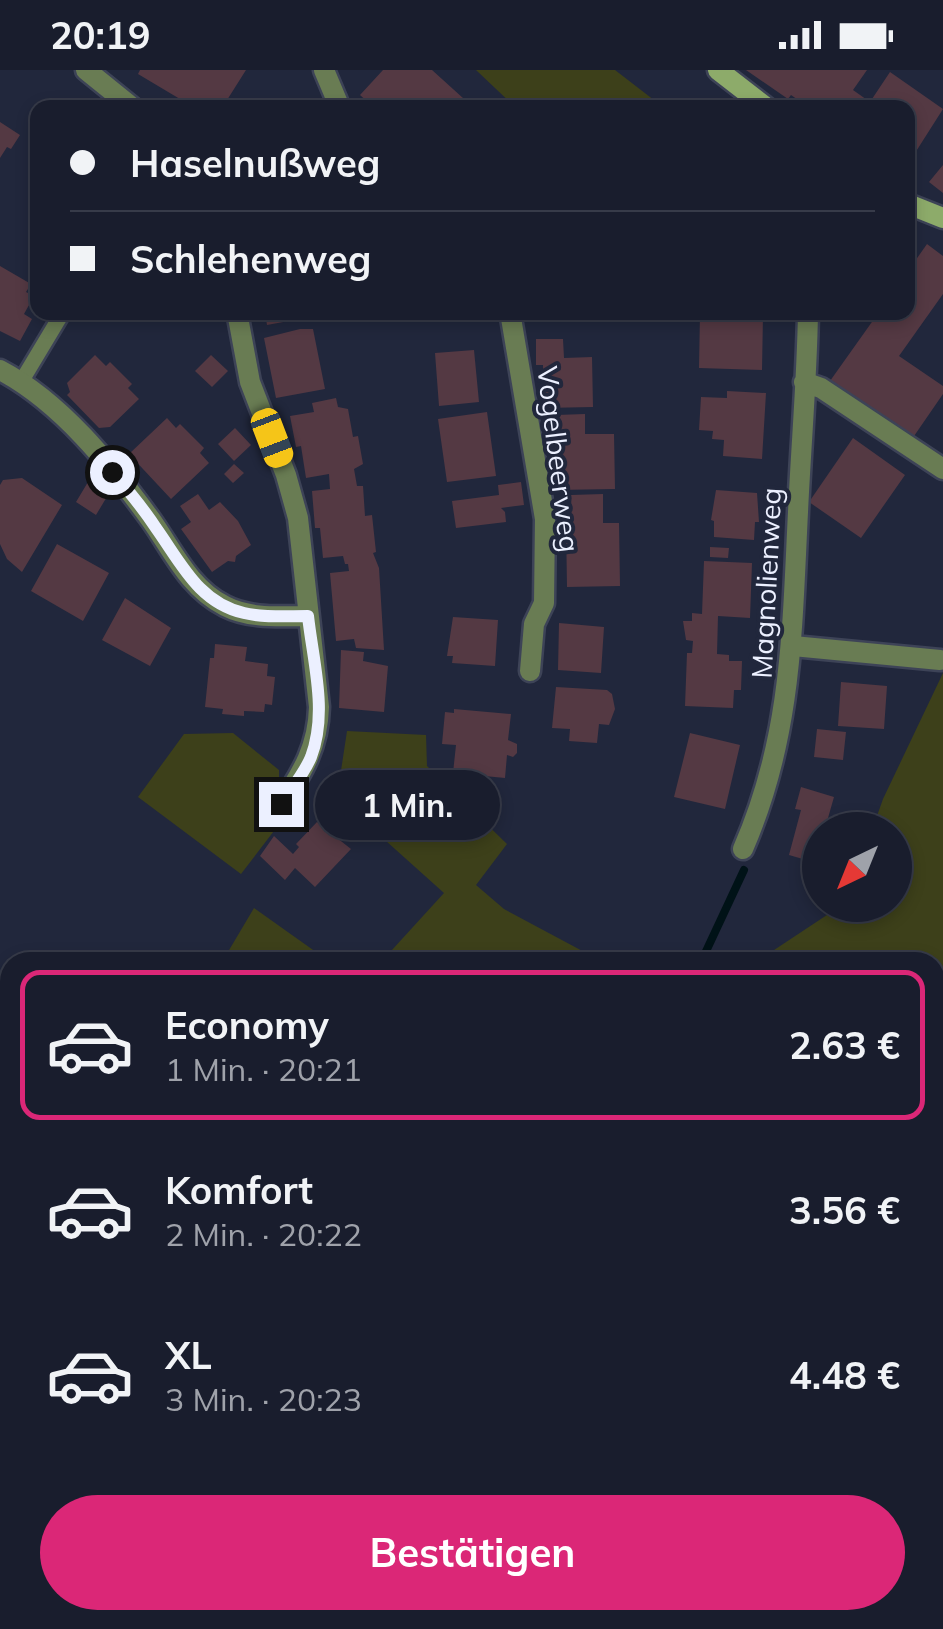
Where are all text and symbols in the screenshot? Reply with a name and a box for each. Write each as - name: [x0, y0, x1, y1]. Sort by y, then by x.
- text: 20:19: [50, 11, 151, 59]
- text: Haselnußweg: [130, 139, 381, 187]
- text: Schlehenweg: [130, 235, 371, 283]
- street label: Vogelbeerweg: [530, 364, 588, 554]
- car: [247, 405, 297, 471]
- route start: [90, 450, 135, 495]
- street label: Magnolienweg: [744, 487, 788, 679]
- callout: 1 Min.: [316, 769, 501, 839]
- route end: [259, 782, 304, 827]
- text: 1 Min.: [362, 785, 453, 825]
- north arrow: [802, 812, 912, 922]
- map controls: [802, 812, 912, 922]
- icon: car: [45, 1000, 135, 1090]
- text: Economy: [165, 1001, 329, 1049]
- text: 2.63 €: [789, 1021, 900, 1069]
- text: 1 Min. · 20:21: [165, 1049, 362, 1089]
- icon: car: [45, 1165, 135, 1255]
- text: Komfort: [165, 1166, 313, 1214]
- text: 3.56 €: [789, 1186, 900, 1234]
- text: 2 Min. · 20:22: [165, 1214, 362, 1254]
- icon: car: [45, 1330, 135, 1420]
- text: XL: [165, 1331, 212, 1379]
- text: 4.48 €: [789, 1351, 900, 1399]
- text: 3 Min. · 20:23: [165, 1379, 362, 1419]
- button: Bestätigen: [40, 1495, 905, 1610]

